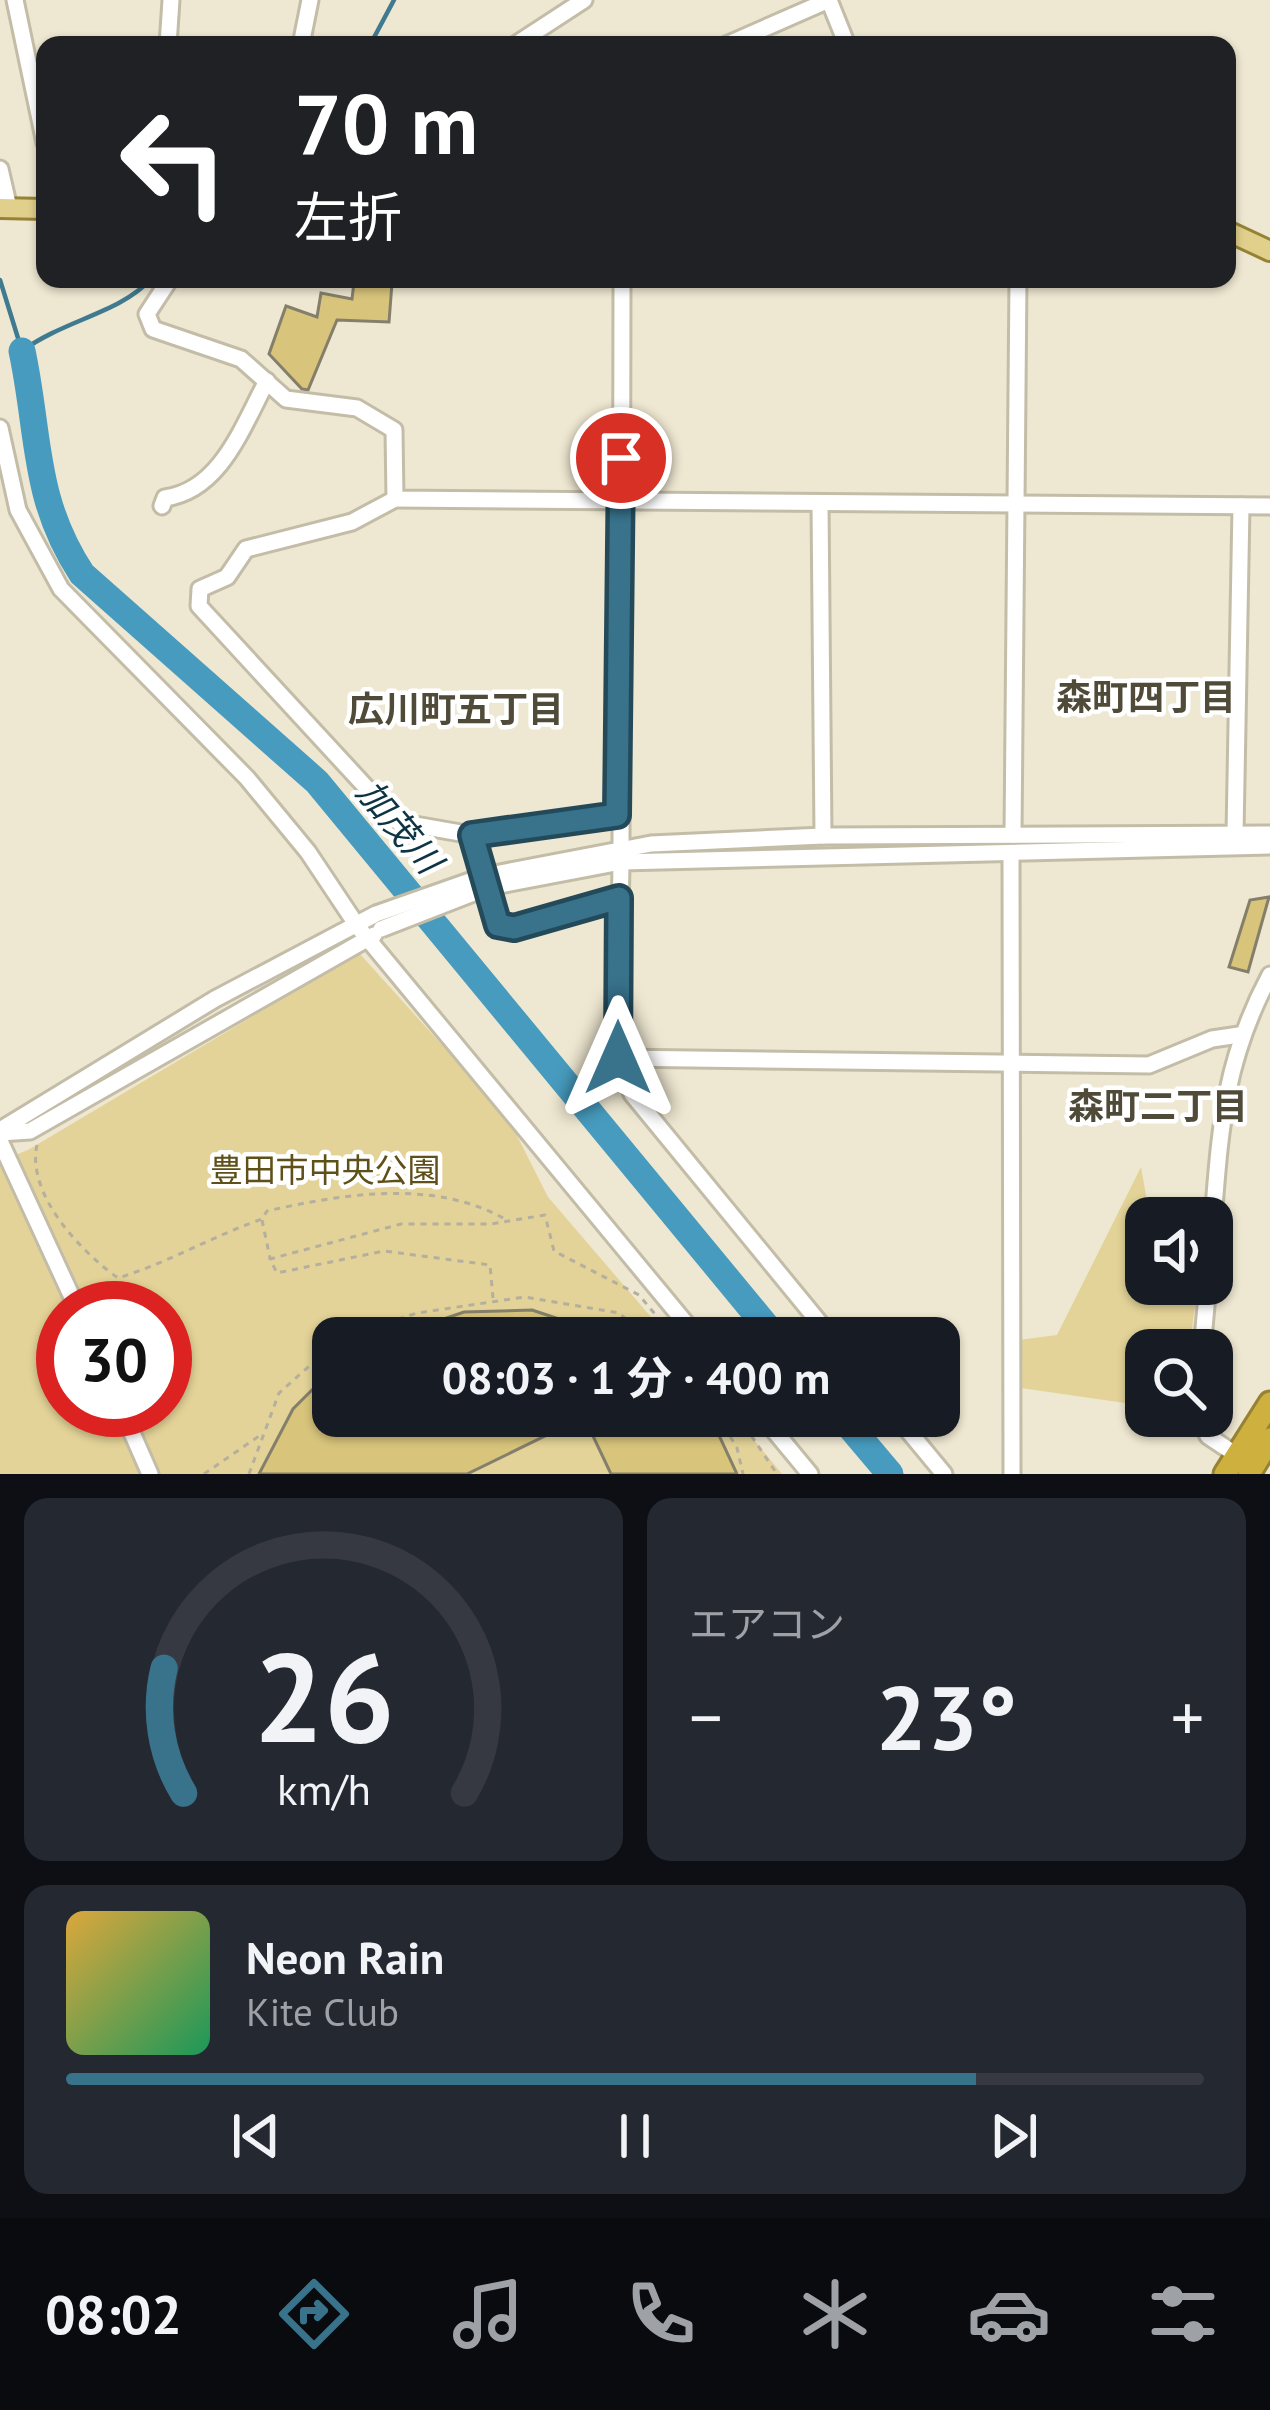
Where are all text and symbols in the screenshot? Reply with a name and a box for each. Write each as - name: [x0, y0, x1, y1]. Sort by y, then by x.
- text: 70 m: [294, 68, 478, 177]
- icon: left: [96, 84, 252, 240]
- text: 左折: [294, 182, 402, 252]
- pin: [570, 407, 672, 509]
- icon: arrive: [588, 425, 654, 491]
- district label: 森町四丁目: [1056, 673, 1236, 720]
- district label: 広川町五丁目: [348, 685, 564, 732]
- water label: 加茂川: [347, 770, 455, 886]
- position arrow: [555, 995, 681, 1121]
- district label: 森町二丁目: [1068, 1082, 1248, 1129]
- park label: 豊田市中央公園: [210, 1148, 441, 1191]
- map controls: [1125, 1197, 1233, 1437]
- button: sound: [1125, 1197, 1233, 1305]
- speed limit sign: 30: [36, 1281, 192, 1437]
- button: search: [1125, 1329, 1233, 1437]
- text: 08:03 · 1 分 · 400 m: [442, 1348, 830, 1406]
- text: エアコン: [689, 1598, 845, 1649]
- text: 26: [253, 1615, 394, 1776]
- text: 23°: [876, 1658, 1017, 1775]
- text: −: [689, 1674, 722, 1759]
- text: +: [1171, 1674, 1204, 1759]
- text: km/h: [276, 1760, 371, 1816]
- text: Neon Rain: [246, 1928, 444, 1986]
- text: Kite Club: [246, 1986, 399, 2037]
- icon: previous: [223, 2103, 289, 2169]
- icon: pause: [602, 2103, 668, 2169]
- icon: next: [981, 2103, 1047, 2169]
- icon: directions: [272, 2272, 356, 2356]
- icon: music: [446, 2272, 530, 2356]
- icon: phone: [619, 2272, 703, 2356]
- icon: climate: [793, 2272, 877, 2356]
- icon: car: [967, 2272, 1051, 2356]
- icon: filters: [1141, 2272, 1225, 2356]
- text: 08:02: [45, 2279, 182, 2349]

